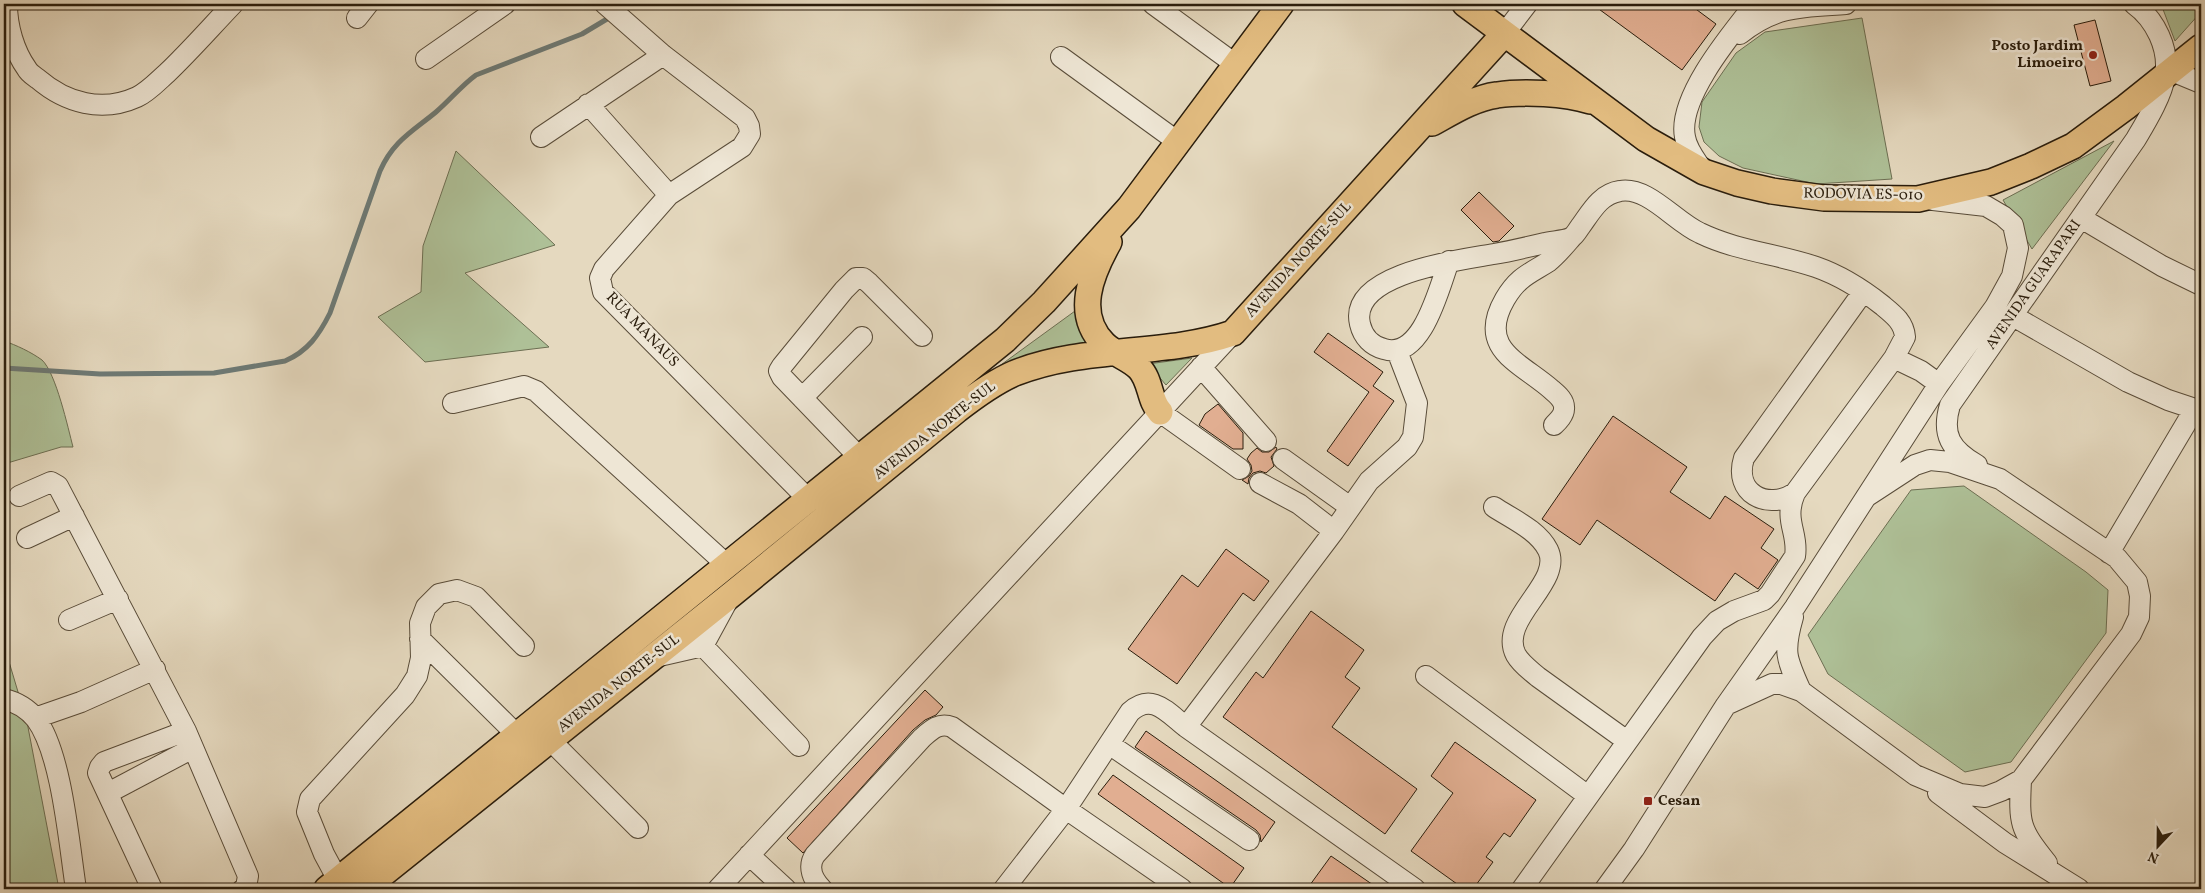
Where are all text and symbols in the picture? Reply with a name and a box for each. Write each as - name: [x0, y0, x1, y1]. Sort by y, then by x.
- place label: Posto Jardim Limoeiro: [1992, 36, 2083, 74]
- marker: Posto Jardim Limoeiro: [2087, 49, 2099, 61]
- street label: RODOVIA ES-010: [1803, 183, 1923, 207]
- street label: AVENIDA NORTE-SUL: [1241, 197, 1357, 323]
- street label: AVENIDA GUARAPARI: [1981, 216, 2087, 354]
- street label: RUA MANAUS: [601, 288, 683, 372]
- street label: AVENIDA NORTE-SUL: [870, 376, 1001, 485]
- street label: AVENIDA NORTE-SUL: [554, 629, 685, 738]
- place label: Cesan: [1658, 791, 1700, 812]
- marker: Cesan: [1642, 795, 1654, 807]
- north arrow: [2132, 820, 2182, 870]
- text: N: [2145, 846, 2162, 867]

